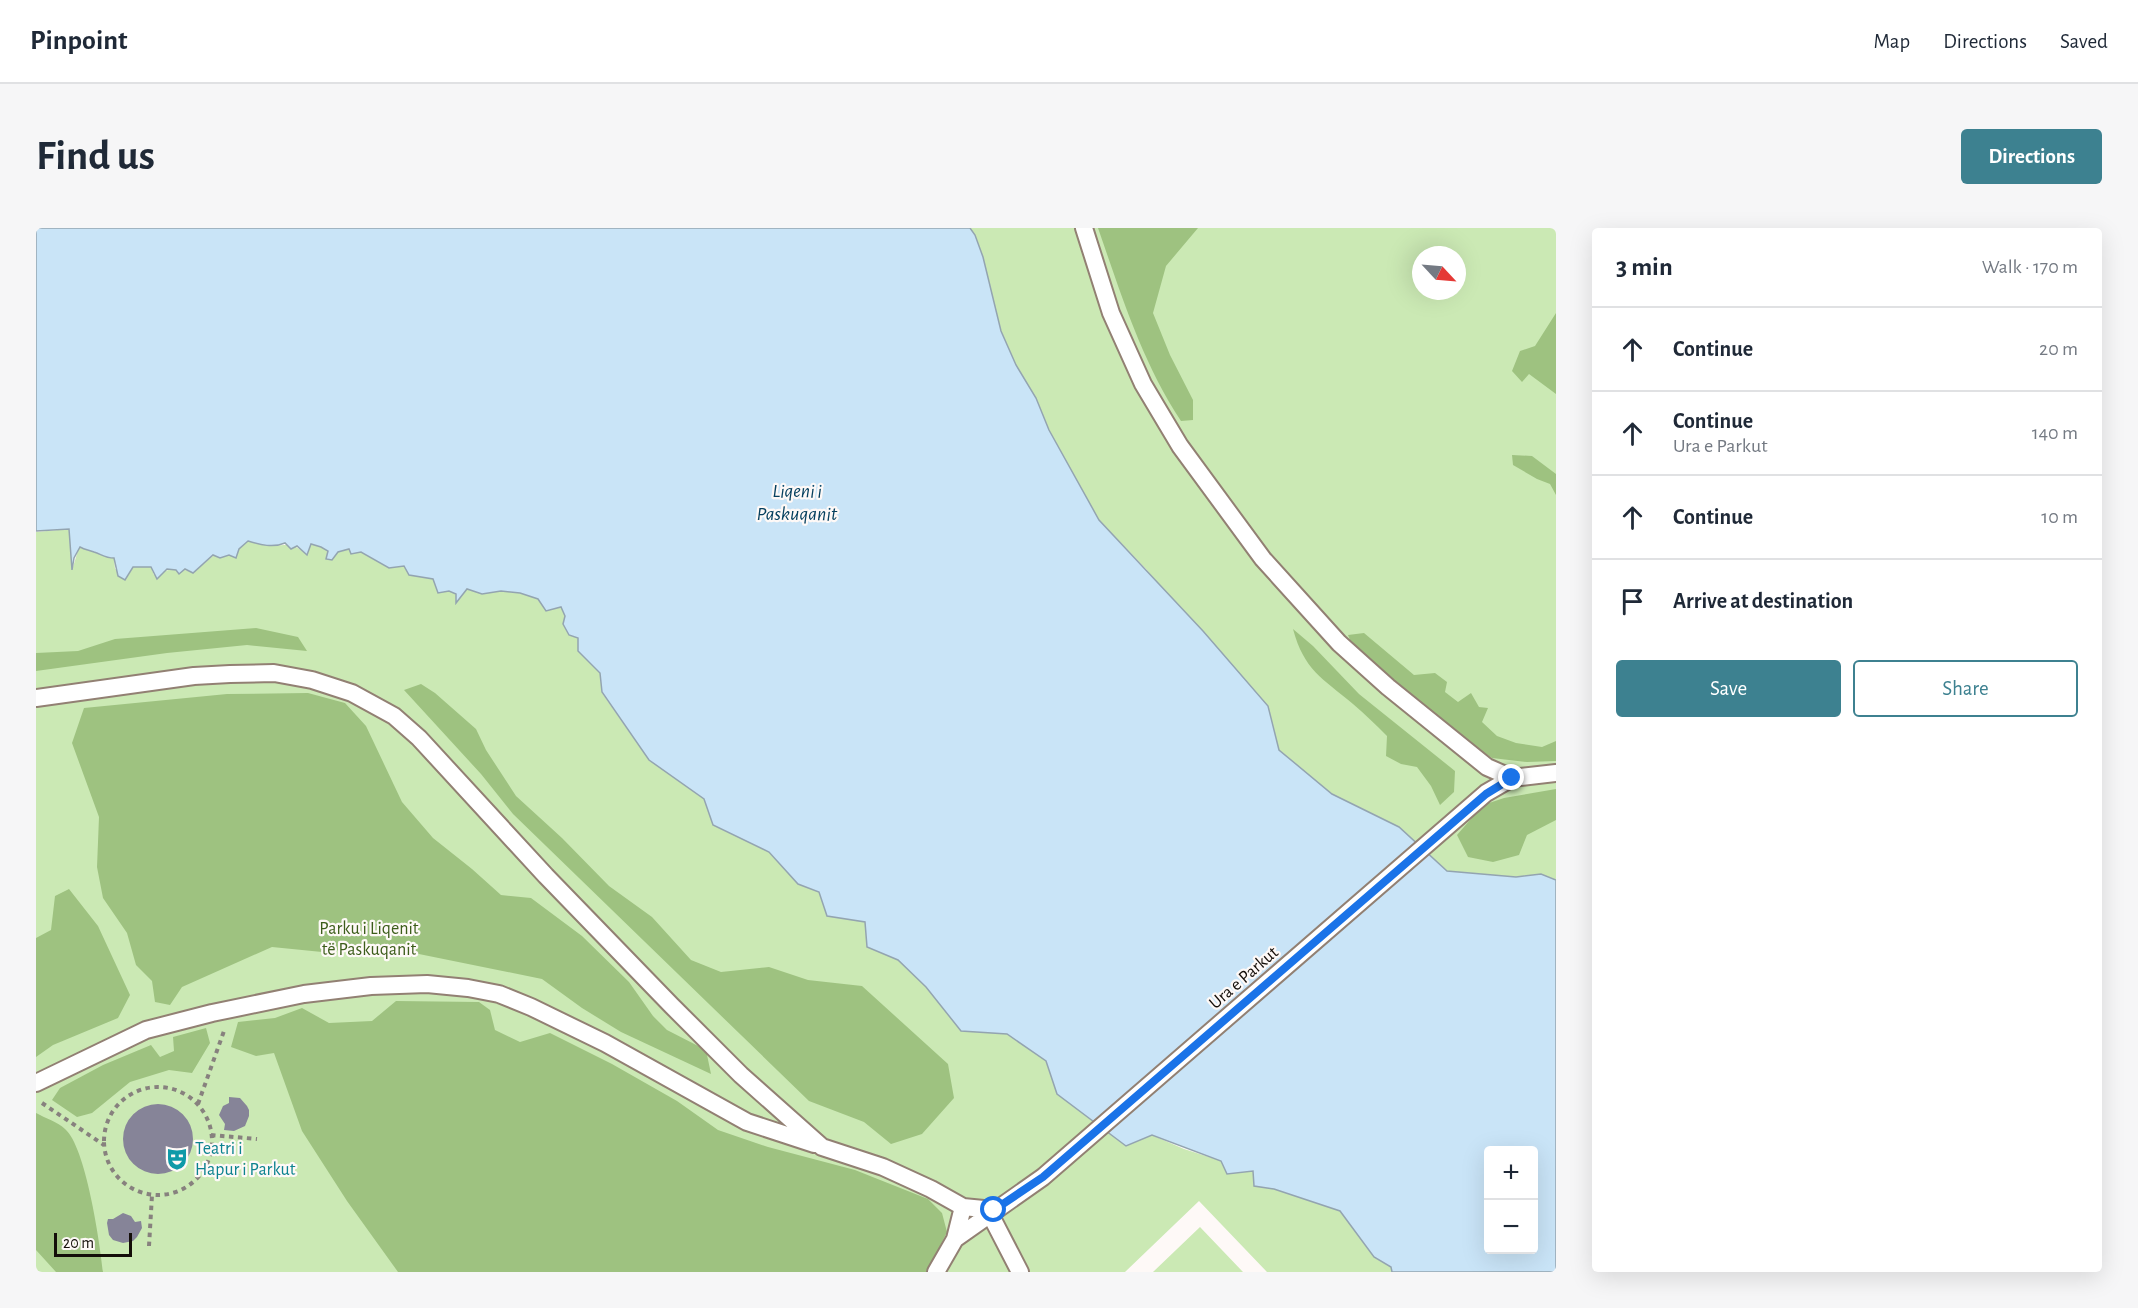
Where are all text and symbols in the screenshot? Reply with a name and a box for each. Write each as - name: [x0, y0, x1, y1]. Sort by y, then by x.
- text: Pinpoint: [30, 27, 128, 55]
- text: Map: [1874, 31, 1910, 52]
- text: Directions: [1943, 31, 2027, 52]
- text: Saved: [2060, 31, 2108, 52]
- button: Directions: [1961, 129, 2102, 184]
- text: Find us: [36, 135, 155, 177]
- north arrow: [1412, 246, 1466, 300]
- text: 3 min: [1616, 254, 1673, 280]
- text: Walk · 170 m: [1982, 257, 2078, 277]
- icon: ahead: [1616, 333, 1649, 366]
- text: Continue: [1673, 338, 1753, 360]
- text: 20 m: [2039, 339, 2078, 359]
- text: Continue: [1673, 410, 1753, 432]
- icon: ahead: [1616, 417, 1649, 450]
- text: 140 m: [2032, 423, 2078, 443]
- text: Ura e Parkut: [1673, 436, 1768, 456]
- water label: Liqeni i Paskuqanit: [757, 481, 838, 524]
- icon: ahead: [1616, 501, 1649, 534]
- text: Continue: [1673, 506, 1753, 528]
- text: 10 m: [2041, 507, 2078, 527]
- icon: arrive: [1616, 585, 1649, 618]
- text: Arrive at destination: [1673, 590, 1853, 612]
- button: Save: [1616, 660, 1841, 717]
- button: Share: [1853, 660, 2078, 717]
- route end: [1498, 764, 1524, 790]
- park label: Parku i Liqenit të Paskuqanit: [319, 920, 419, 959]
- street label: Ura e Parkut: [1206, 943, 1282, 1013]
- place label: Teatri i Hapur i Parkut: [195, 1140, 296, 1179]
- theatre icon: Teatri i Hapur i Parkut: [164, 1146, 190, 1172]
- map controls: [1484, 1146, 1538, 1254]
- button: +: [1484, 1146, 1538, 1200]
- route start: [980, 1196, 1006, 1222]
- button: −: [1484, 1200, 1538, 1254]
- scale bar: [54, 1230, 132, 1258]
- text: 20 m: [63, 1235, 94, 1251]

